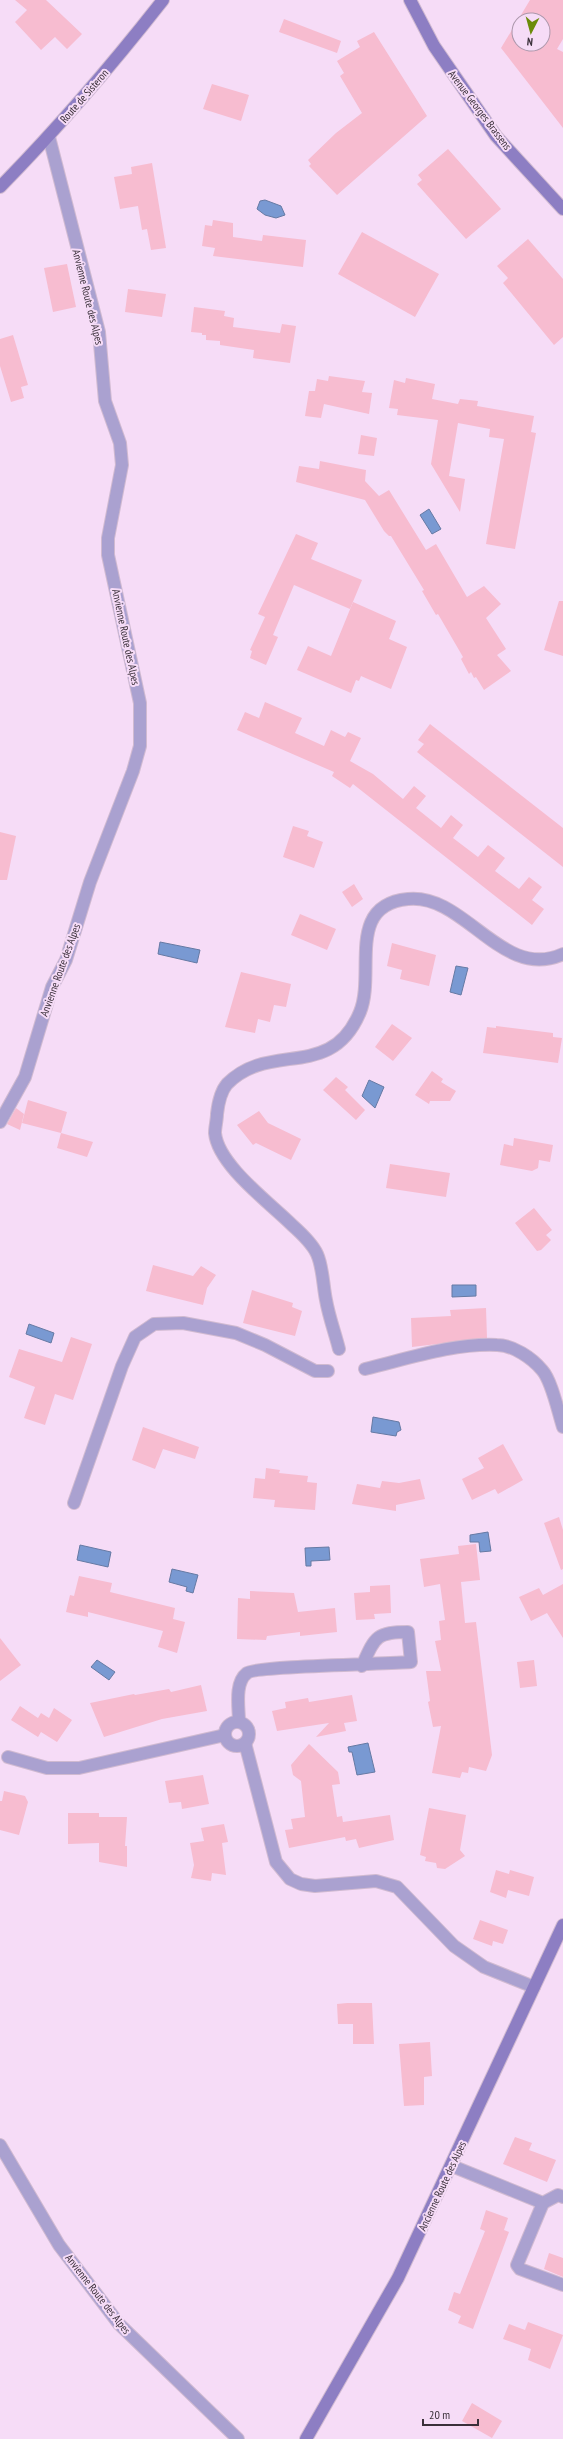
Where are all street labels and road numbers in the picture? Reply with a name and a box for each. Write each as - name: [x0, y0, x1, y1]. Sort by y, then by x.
- street label: Route de Sisteron: [57, 66, 111, 126]
- street label: Avenue Georges Brassens: [445, 67, 515, 153]
- street label: Anvienne Route des Alpes: [69, 248, 107, 346]
- street label: Anvienne Route des Alpes: [109, 588, 143, 687]
- street label: Anvienne Route des Alpes: [37, 921, 83, 1018]
- street label: Ancienne Route des Alpes: [415, 2139, 469, 2233]
- street label: Anvienne Route des Alpes: [62, 2251, 134, 2337]

